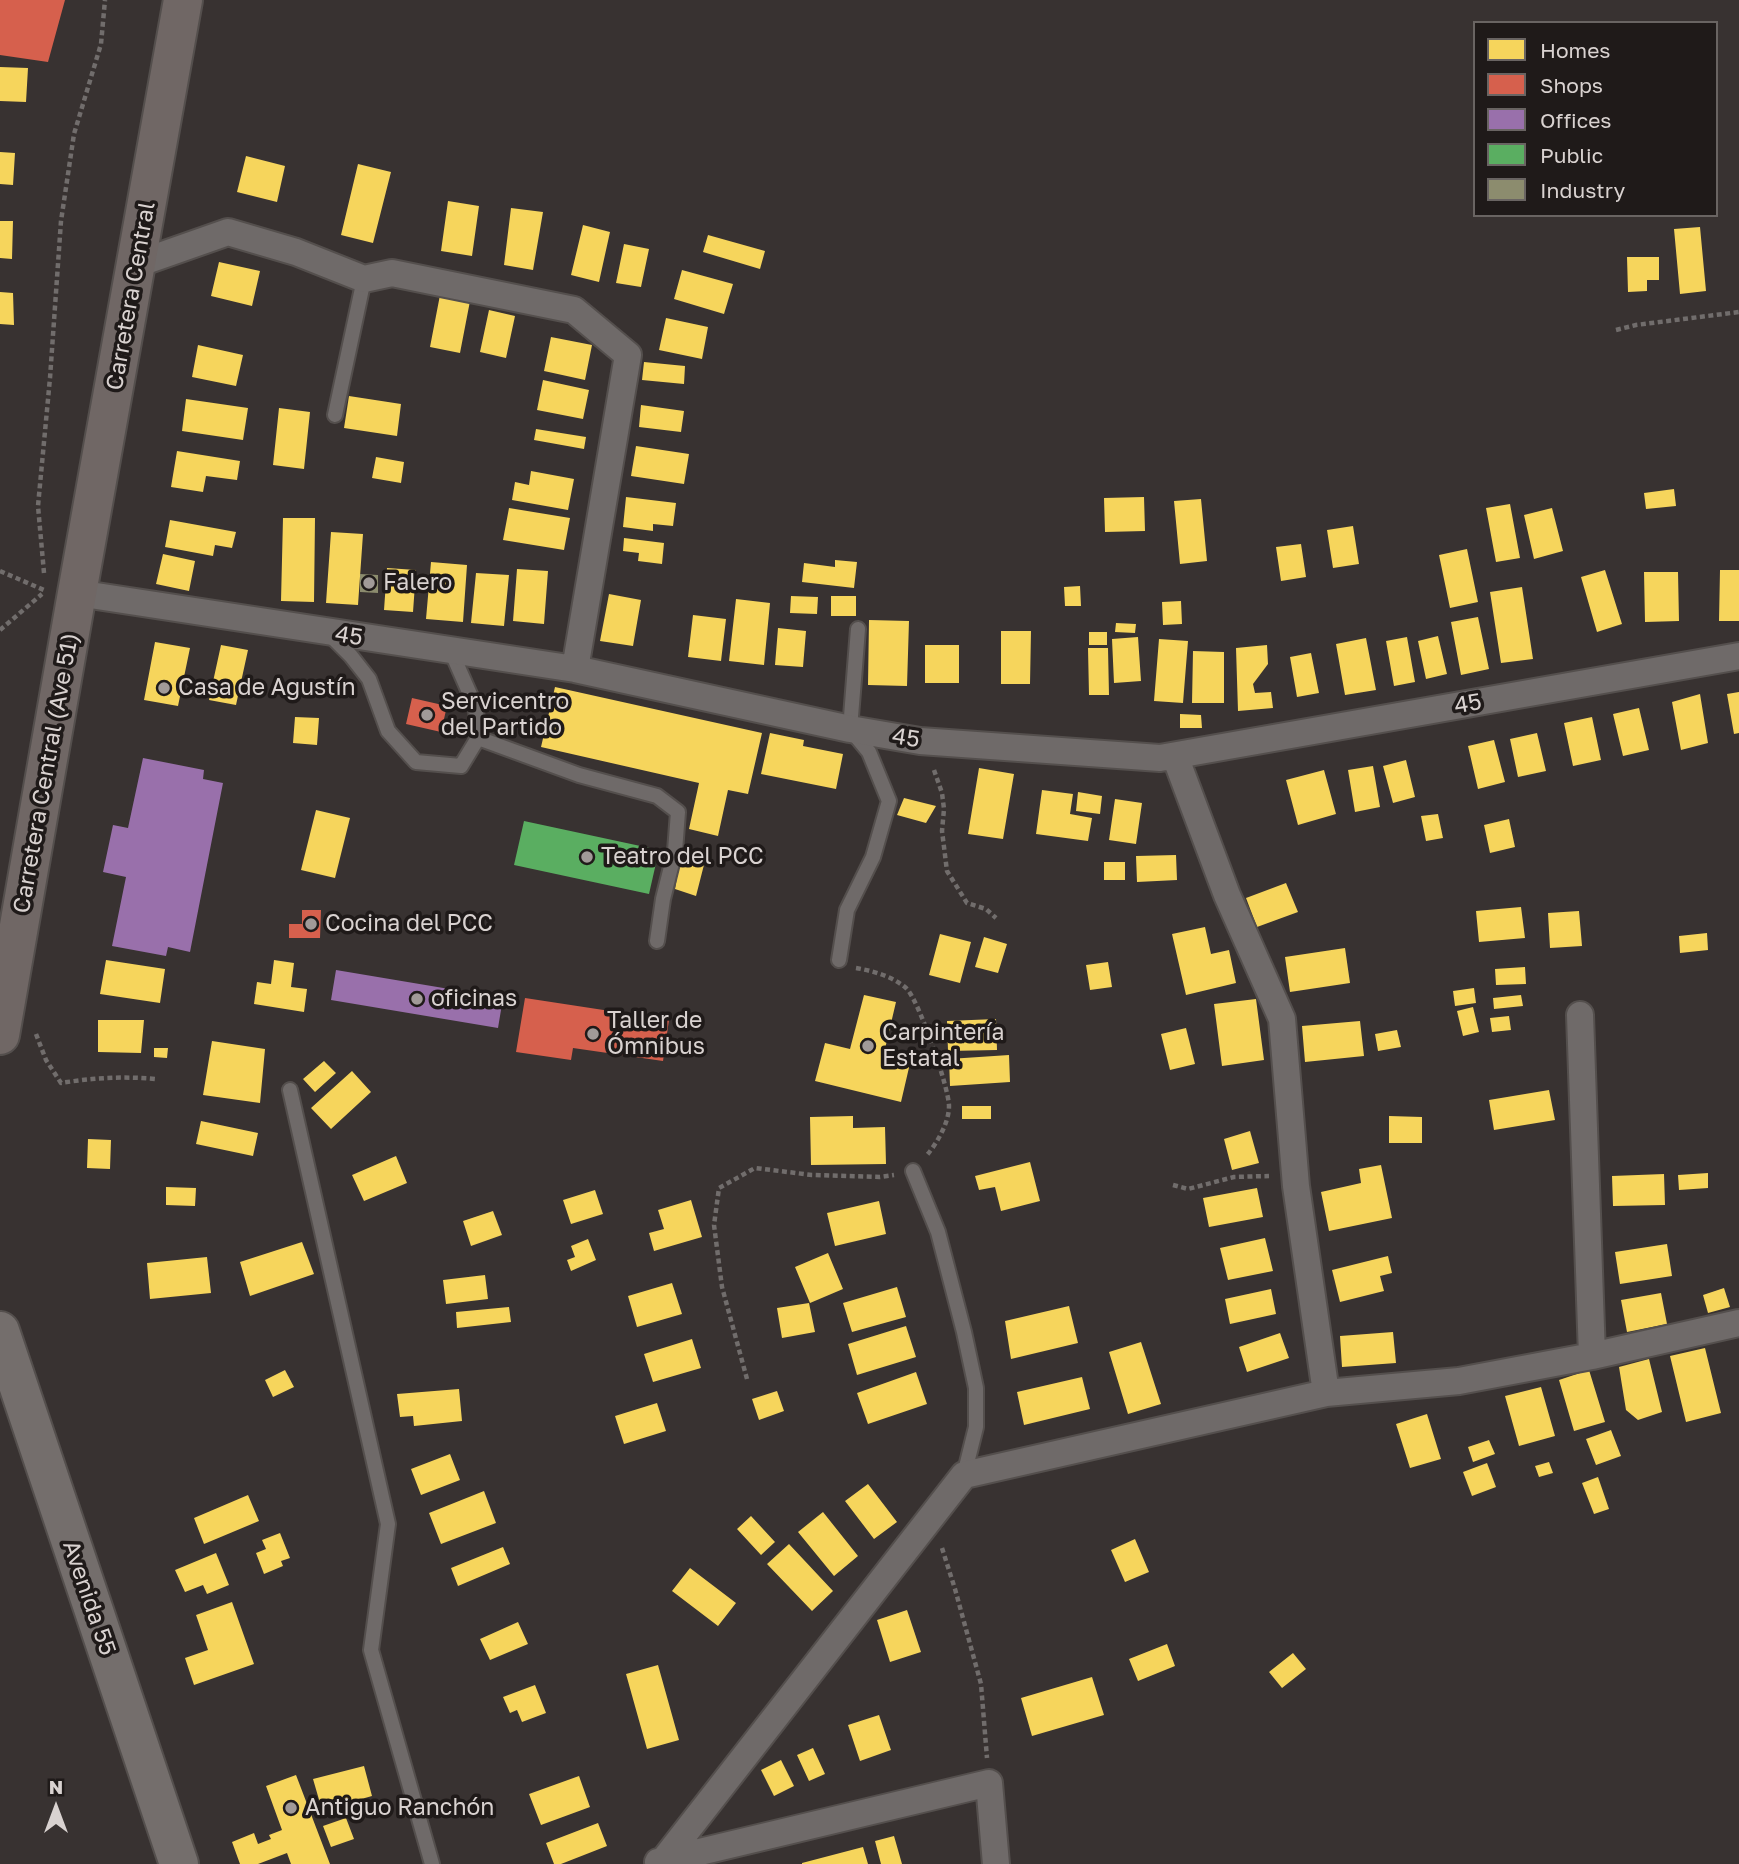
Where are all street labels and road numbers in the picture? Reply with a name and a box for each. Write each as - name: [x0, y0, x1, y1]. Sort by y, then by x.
- street label: Carretera Central: [101, 200, 161, 392]
- street label: 45: [333, 620, 365, 652]
- street label: Carretera Central (Ave 51): [8, 631, 84, 915]
- street label: 45: [1452, 688, 1484, 720]
- street label: 45: [890, 722, 922, 754]
- street label: Avenida 55: [56, 1537, 122, 1659]

